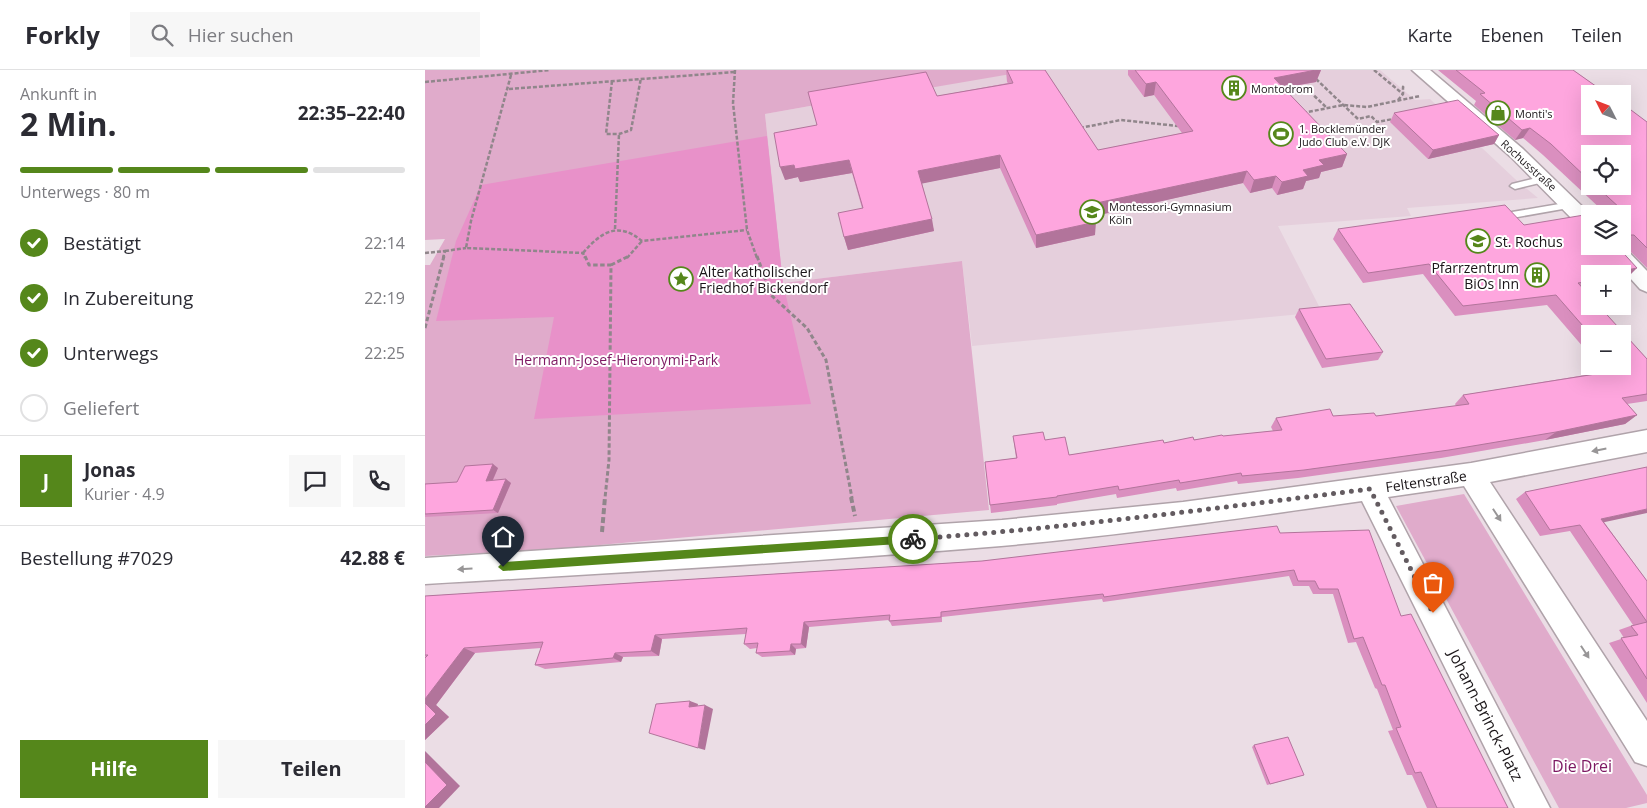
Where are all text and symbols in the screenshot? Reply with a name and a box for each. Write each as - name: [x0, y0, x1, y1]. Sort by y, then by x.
- search box: [130, 12, 480, 57]
- text: Forkly: [25, 18, 100, 51]
- icon: search: [148, 21, 176, 49]
- text: Hier suchen: [188, 22, 294, 48]
- text: Karte: [1408, 23, 1452, 47]
- text: Ebenen: [1480, 23, 1544, 47]
- text: Teilen: [1572, 23, 1622, 47]
- building icon: Montodrom: [1221, 75, 1247, 101]
- place label: Montodrom: [1251, 81, 1313, 96]
- text: Ankunft in: [20, 83, 97, 105]
- north arrow: [1581, 85, 1631, 135]
- map controls: [1581, 85, 1631, 375]
- text: 22:35–22:40: [298, 100, 405, 126]
- shop icon: Monti's: [1485, 100, 1511, 126]
- text: 2 Min.: [20, 102, 117, 145]
- place label: Monti's: [1515, 106, 1553, 121]
- sports icon: 1. Bocklemünder Judo Club e.V. DJK: [1268, 121, 1294, 147]
- place label: 1. Bocklemünder Judo Club e.V. DJK: [1298, 121, 1390, 149]
- street label: Rochusstraße: [1498, 136, 1560, 194]
- button: locate: [1581, 145, 1631, 195]
- text: Unterwegs · 80 m: [20, 181, 150, 203]
- school or university icon: Montessori-Gymnasium Köln: [1079, 199, 1105, 225]
- place label: Montessori-Gymnasium Köln: [1109, 199, 1232, 227]
- button: layers: [1581, 205, 1631, 255]
- school or university icon: St. Rochus: [1465, 228, 1491, 254]
- icon: check: [20, 229, 48, 257]
- text: Bestätigt: [63, 230, 141, 256]
- text: 22:14: [364, 232, 405, 254]
- place label: St. Rochus: [1495, 232, 1563, 251]
- place label: Pfarrzentrum BiOs Inn: [1431, 258, 1519, 293]
- place label: Alter katholischer Friedhof Bickendorf: [699, 262, 829, 297]
- building icon: Pfarrzentrum BiOs Inn: [1524, 262, 1550, 288]
- button: +: [1581, 265, 1631, 315]
- place icon: Alter katholischer Friedhof Bickendorf: [668, 266, 694, 292]
- icon: check: [20, 284, 48, 312]
- text: In Zubereitung: [63, 285, 193, 311]
- text: 22:19: [364, 287, 405, 309]
- button: −: [1581, 325, 1631, 375]
- icon: check: [20, 339, 48, 367]
- text: Unterwegs: [63, 340, 158, 366]
- text: 22:25: [364, 342, 405, 364]
- park label: Hermann-Josef-Hieronymi-Park: [514, 350, 719, 369]
- text: Geliefert: [63, 395, 139, 421]
- one-way arrow: [1592, 446, 1607, 454]
- button: chat: [289, 455, 341, 507]
- button: phone: [353, 455, 405, 507]
- text: Jonas: [84, 457, 135, 483]
- street label: Feltenstraße: [1384, 466, 1468, 496]
- text: J: [43, 468, 49, 494]
- text: Kurier · 4.9: [84, 483, 165, 505]
- one-way arrow: [1492, 509, 1502, 522]
- courier: [888, 514, 938, 564]
- pin: [482, 516, 524, 567]
- icon: home: [489, 523, 517, 551]
- icon: bike: [899, 525, 927, 553]
- text: Bestellung #7029: [20, 545, 173, 571]
- text: 42.88 €: [340, 545, 405, 571]
- pin: [1412, 562, 1454, 613]
- one-way arrow: [456, 565, 472, 573]
- icon: bag: [1419, 569, 1447, 597]
- street label: Johann-Brinck-Platz: [1442, 644, 1529, 785]
- one-way arrow: [1580, 646, 1589, 659]
- button: Hilfe: [20, 740, 208, 798]
- button: Teilen: [218, 740, 405, 798]
- park label: Die Drei: [1552, 755, 1612, 777]

